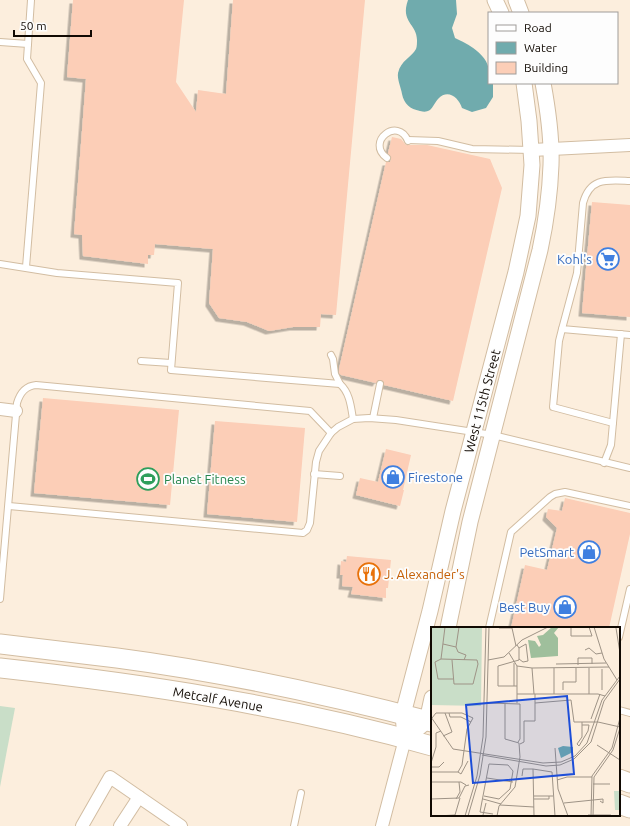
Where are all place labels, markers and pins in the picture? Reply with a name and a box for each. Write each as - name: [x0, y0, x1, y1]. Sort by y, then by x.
- supermarket icon: Kohl's: [595, 246, 621, 272]
- place label: Kohl's: [557, 252, 592, 266]
- shop icon: Firestone: [380, 464, 406, 490]
- sports icon: Planet Fitness: [135, 466, 161, 492]
- place label: Firestone: [408, 470, 463, 484]
- place label: Planet Fitness: [164, 472, 246, 486]
- shop icon: PetSmart: [576, 539, 602, 565]
- place label: PetSmart: [519, 545, 574, 559]
- restaurant icon: J. Alexander's: [356, 561, 382, 587]
- place label: J. Alexander's: [384, 567, 465, 581]
- shop icon: Best Buy: [552, 594, 578, 620]
- place label: Best Buy: [499, 600, 550, 614]

